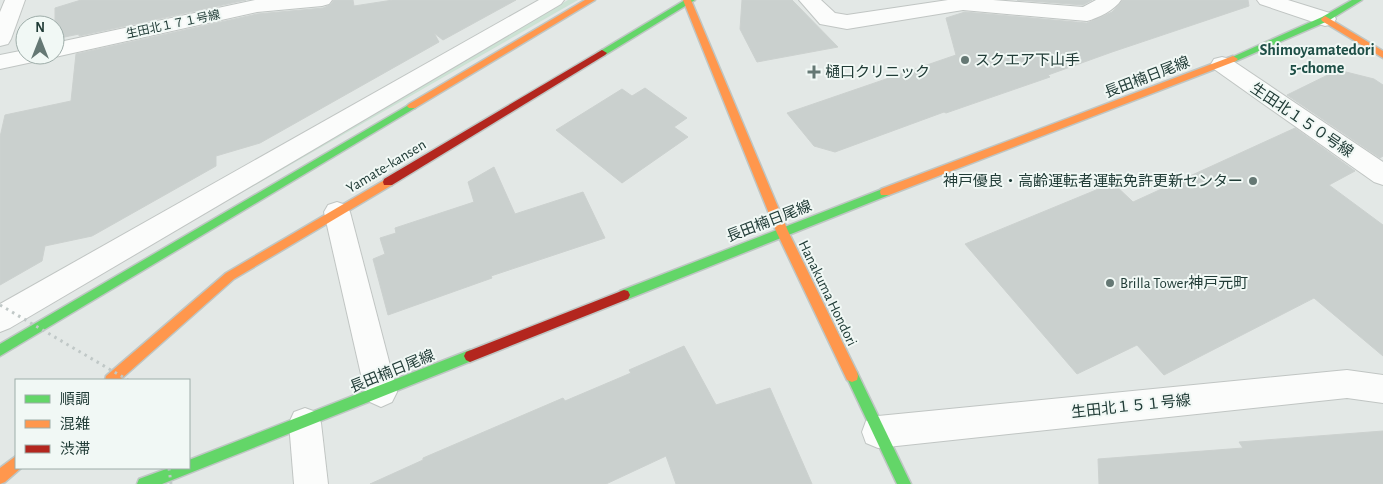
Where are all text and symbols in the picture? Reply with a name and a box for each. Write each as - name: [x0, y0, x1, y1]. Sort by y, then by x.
- street label: 生田北１７１号線: [125, 7, 221, 40]
- north arrow: [15, 15, 65, 65]
- text: N: [35, 21, 45, 35]
- district label: Shimoyamatedori 5-chome: [1259, 42, 1375, 76]
- place label: スクエア下山手: [975, 52, 1080, 68]
- street label: 長田楠日尾線: [1102, 53, 1192, 101]
- marker: スクエア下山手: [959, 54, 971, 66]
- place label: 樋口クリニック: [825, 64, 930, 80]
- marker: 樋口クリニック: [807, 65, 821, 79]
- street label: 生田北１５０号線: [1248, 79, 1357, 160]
- street label: Yamate-kansen: [344, 137, 429, 196]
- place label: 神戸優良・高齢運転者運転免許更新センター: [943, 173, 1243, 189]
- marker: 神戸優良・高齢運転者運転免許更新センター: [1247, 175, 1259, 187]
- street label: 長田楠日尾線: [724, 197, 814, 245]
- street label: Hanakuma Hondori: [795, 238, 860, 348]
- place label: Brilla Tower神戸元町: [1120, 275, 1248, 291]
- marker: Brilla Tower神戸元町: [1104, 277, 1116, 289]
- street label: 長田楠日尾線: [347, 347, 437, 395]
- legend: [15, 379, 190, 469]
- street label: 生田北１５１号線: [1070, 391, 1192, 420]
- text: 順調: [60, 392, 90, 407]
- text: 混雑: [60, 416, 90, 432]
- text: 渋滞: [60, 441, 90, 457]

